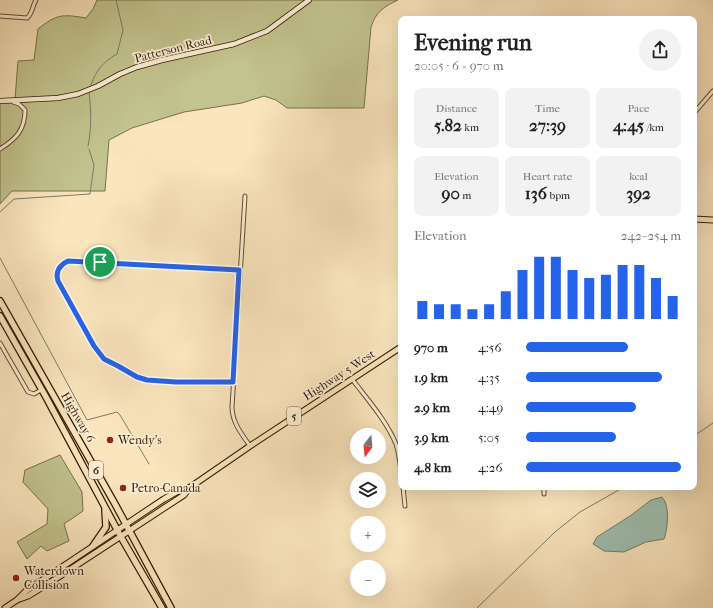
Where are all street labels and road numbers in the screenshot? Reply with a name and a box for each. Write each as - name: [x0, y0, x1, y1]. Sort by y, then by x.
- street label: Patterson Road: [133, 33, 213, 65]
- street label: Highway 5 West: [301, 346, 378, 403]
- street label: Highway 6: [58, 389, 98, 445]
- road number: 5: [287, 407, 301, 425]
- road number: 6: [89, 461, 103, 479]

